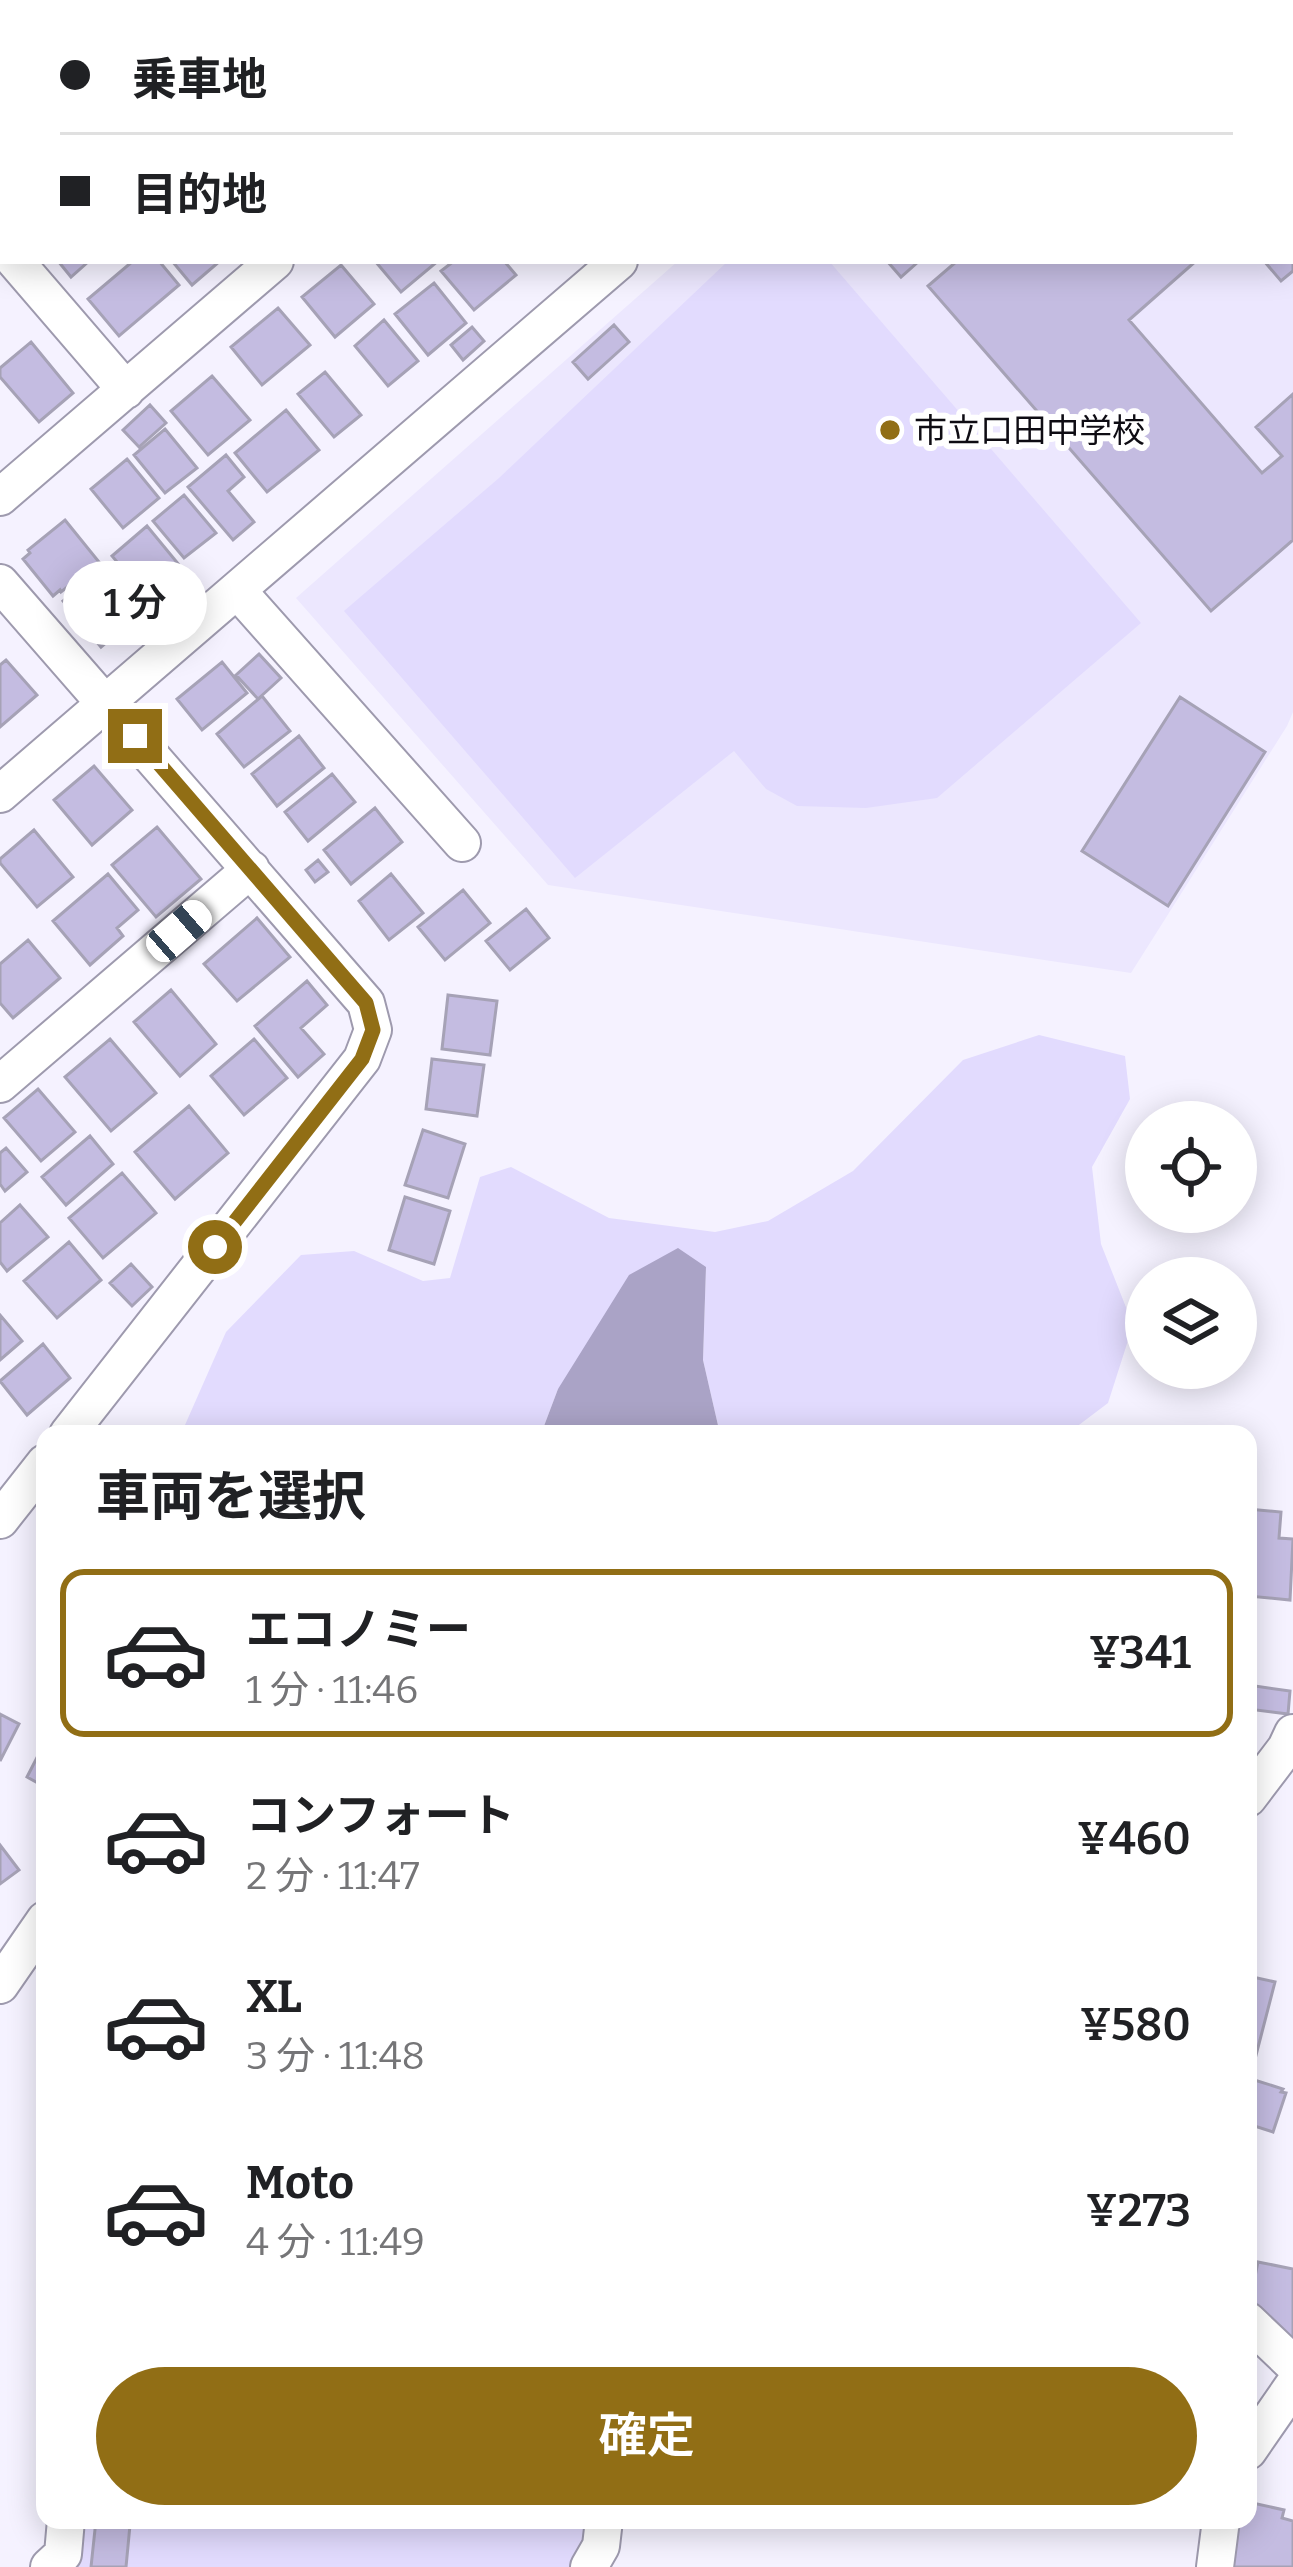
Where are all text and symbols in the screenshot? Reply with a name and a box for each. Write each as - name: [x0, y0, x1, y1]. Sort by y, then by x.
- text: 乗車地: [132, 53, 267, 107]
- text: 目的地: [132, 168, 267, 222]
- place label: 市立口田中学校: [914, 411, 1145, 451]
- marker: 市立口田中学校: [877, 417, 903, 443]
- callout: 1 分: [63, 562, 207, 646]
- text: 1 分: [104, 580, 166, 626]
- route end: [108, 709, 162, 763]
- car: [140, 894, 218, 968]
- map controls: [1125, 1101, 1257, 1389]
- button: locate: [1125, 1101, 1257, 1233]
- route start: [188, 1220, 242, 1274]
- button: layers: [1125, 1257, 1257, 1389]
- text: 車両を選択: [96, 1465, 366, 1529]
- icon: car: [102, 1599, 210, 1707]
- text: エコノミー: [246, 1603, 471, 1657]
- text: ¥341: [1089, 1626, 1191, 1680]
- text: 1 分 · 11:46: [246, 1667, 418, 1713]
- icon: car: [102, 1785, 210, 1893]
- text: コンフォート: [246, 1789, 515, 1843]
- text: ¥460: [1077, 1812, 1191, 1866]
- text: 2 分 · 11:47: [246, 1853, 420, 1899]
- text: XL: [246, 1970, 302, 2024]
- icon: car: [102, 1971, 210, 2079]
- text: ¥580: [1080, 1998, 1191, 2052]
- text: 3 分 · 11:48: [246, 2033, 425, 2079]
- text: Moto: [246, 2156, 354, 2210]
- icon: car: [102, 2157, 210, 2265]
- text: ¥273: [1086, 2184, 1191, 2238]
- text: 4 分 · 11:49: [246, 2219, 425, 2265]
- button: 確定: [96, 2367, 1197, 2505]

